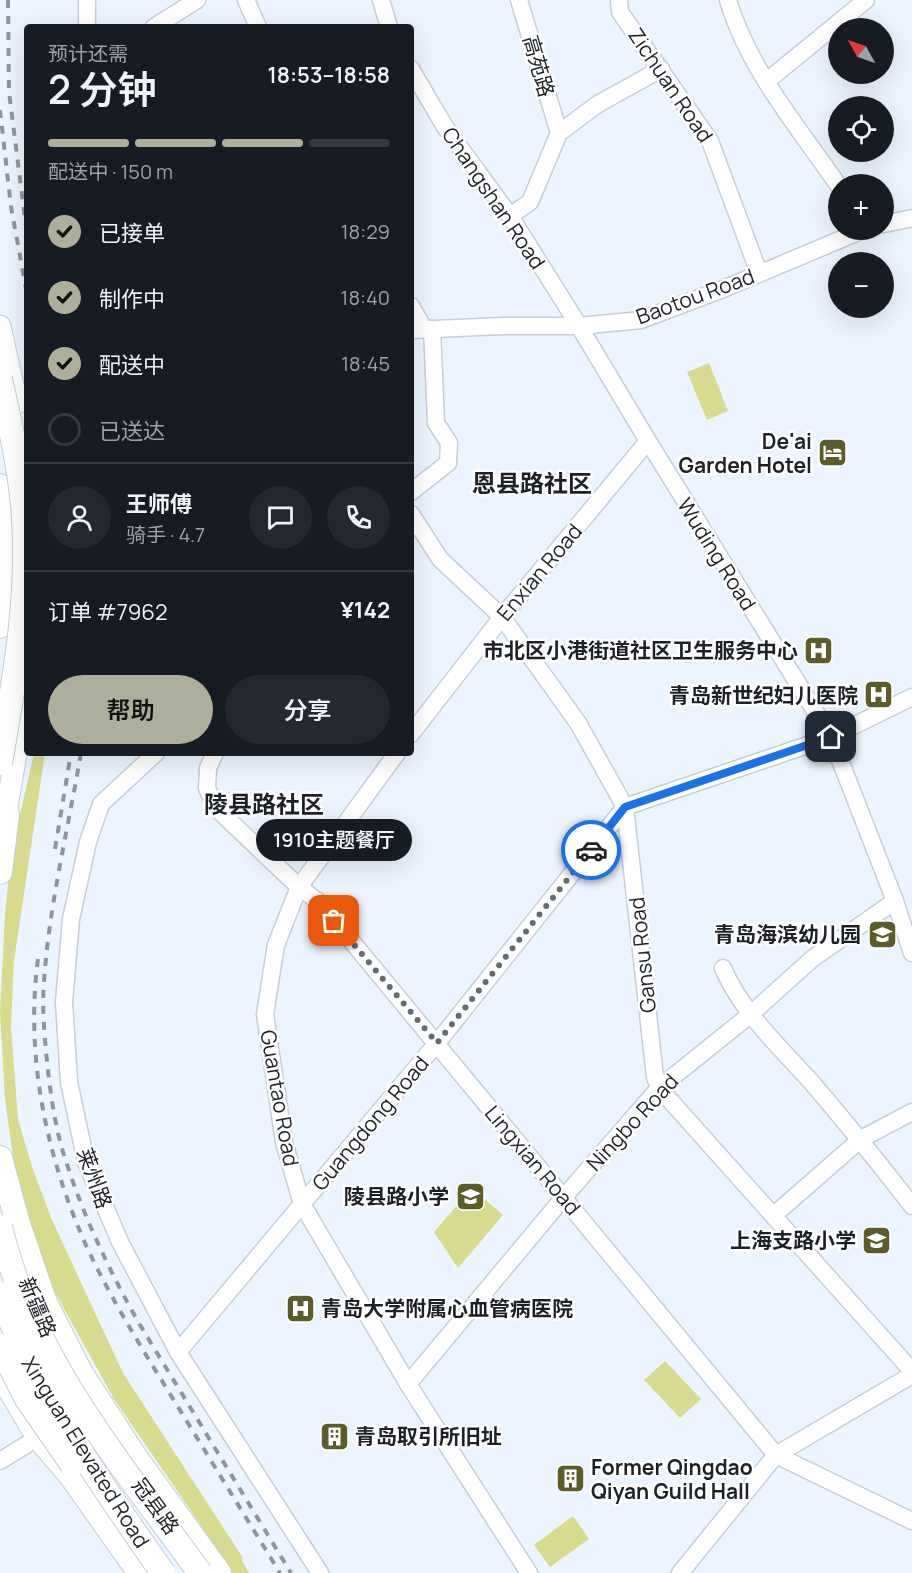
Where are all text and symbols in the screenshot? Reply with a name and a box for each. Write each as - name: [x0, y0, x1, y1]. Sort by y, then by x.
- north arrow: [828, 18, 894, 84]
- map controls: [828, 18, 894, 318]
- street label: Zichuan Road: [622, 22, 720, 148]
- street label: 高苑路: [517, 32, 561, 100]
- text: 预计还需: [48, 40, 128, 67]
- text: 18:53–18:58: [267, 60, 390, 90]
- text: 2 分钟: [48, 62, 157, 116]
- button: locate: [828, 96, 894, 162]
- street label: Changshan Road: [436, 121, 552, 275]
- text: 配送中 · 150 m: [48, 158, 173, 185]
- button: +: [828, 174, 894, 240]
- icon: check: [48, 215, 81, 248]
- text: 已接单: [99, 218, 165, 248]
- text: 18:29: [341, 218, 390, 245]
- button: −: [828, 252, 894, 318]
- street label: Baotou Road: [632, 262, 758, 330]
- icon: check: [48, 281, 81, 314]
- text: 制作中: [99, 284, 165, 314]
- text: 18:40: [341, 284, 390, 311]
- icon: check: [48, 347, 81, 380]
- text: 配送中: [99, 350, 165, 380]
- text: 18:45: [341, 350, 390, 377]
- text: 已送达: [99, 416, 165, 446]
- place label: De'ai Garden Hotel: [679, 427, 812, 479]
- hotel icon: De'ai Garden Hotel: [817, 437, 849, 469]
- district label: 恩县路社区: [472, 466, 592, 499]
- button: person: [48, 486, 111, 549]
- button: chat: [249, 486, 312, 549]
- button: phone: [327, 486, 390, 549]
- text: 王师傅: [126, 489, 192, 519]
- street label: Wuding Road: [671, 492, 763, 616]
- street label: Enxian Road: [490, 518, 588, 626]
- text: 骑手 · 4.7: [126, 521, 205, 548]
- text: ¥142: [340, 595, 390, 625]
- text: 订单 #7962: [48, 597, 168, 627]
- hospital icon: 市北区小港街道社区卫生服务中心: [803, 634, 835, 666]
- place label: 市北区小港街道社区卫生服务中心: [483, 636, 798, 664]
- button: 帮助: [48, 675, 213, 744]
- button: 分享: [225, 675, 390, 744]
- hospital icon: 青岛新世纪妇儿医院: [863, 679, 895, 711]
- place label: 青岛新世纪妇儿医院: [669, 681, 858, 709]
- pin: [805, 711, 856, 762]
- icon: home: [814, 720, 847, 753]
- district label: 陵县路社区: [204, 787, 324, 820]
- callout: 1910主题餐厅: [256, 819, 412, 861]
- courier: [561, 820, 621, 880]
- text: 1910主题餐厅: [273, 826, 395, 853]
- icon: car: [575, 834, 608, 867]
- pin: [308, 895, 359, 946]
- street label: Gansu Road: [622, 896, 662, 1014]
- icon: bag: [317, 904, 350, 937]
- school or university icon: 青岛海滨幼儿园: [866, 918, 898, 950]
- place label: 青岛海滨幼儿园: [714, 920, 861, 948]
- street label: Guantao Road: [254, 1028, 306, 1168]
- street label: Guangdong Road: [305, 1050, 435, 1196]
- street label: Ningbo Road: [580, 1067, 684, 1177]
- street label: Lingxian Road: [479, 1099, 587, 1221]
- street label: 莱州路: [71, 1144, 119, 1212]
- school or university icon: 陵县路小学: [454, 1180, 486, 1212]
- place label: 陵县路小学: [344, 1182, 449, 1210]
- school or university icon: 上海支路小学: [861, 1224, 893, 1256]
- place label: 上海支路小学: [730, 1226, 856, 1254]
- street label: 新疆路: [13, 1273, 63, 1341]
- hospital icon: 青岛大学附属心血管病医院: [284, 1292, 316, 1324]
- place label: 青岛大学附属心血管病医院: [321, 1294, 573, 1322]
- street label: Xinguan Elevated Road: [16, 1351, 156, 1553]
- building icon: 青岛取引所旧址: [318, 1420, 350, 1452]
- place label: 青岛取引所旧址: [355, 1422, 502, 1450]
- place label: Former Qingdao Qiyan Guild Hall: [591, 1453, 753, 1505]
- building icon: Former Qingdao Qiyan Guild Hall: [554, 1463, 586, 1495]
- street label: 冠县路: [126, 1472, 186, 1540]

